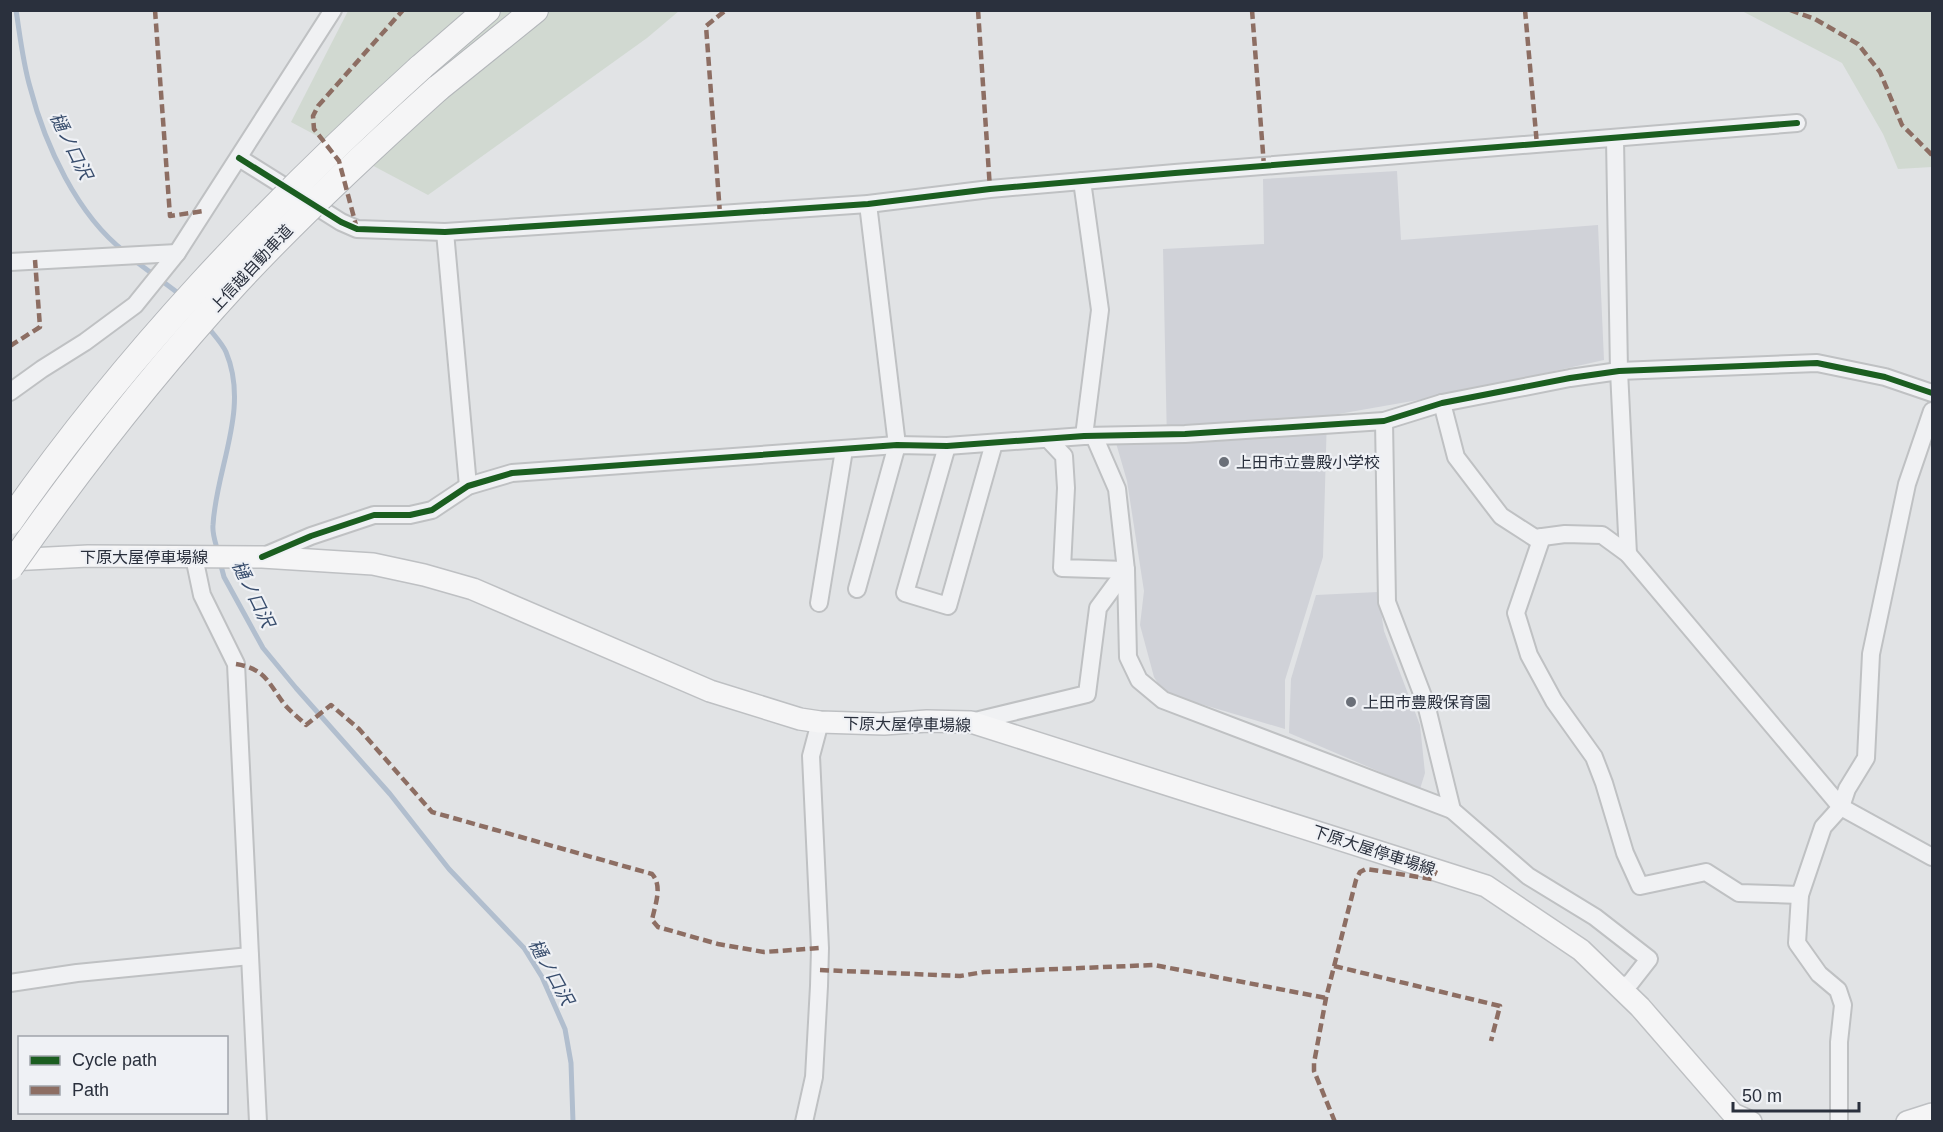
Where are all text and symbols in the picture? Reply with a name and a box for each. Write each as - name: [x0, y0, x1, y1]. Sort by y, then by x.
- water label: 樋ノ口沢: [46, 109, 97, 185]
- street label: 上信越自動車道: [207, 222, 296, 315]
- place label: 上田市立豊殿小学校: [1236, 454, 1380, 471]
- marker: 上田市立豊殿小学校: [1217, 455, 1231, 469]
- street label: 下原大屋停車場線: [80, 549, 208, 566]
- water label: 樋ノ口沢: [228, 557, 279, 633]
- place label: 上田市豊殿保育園: [1363, 694, 1491, 711]
- marker: 上田市豊殿保育園: [1344, 695, 1358, 709]
- street label: 下原大屋停車場線: [843, 715, 971, 734]
- street label: 下原大屋停車場線: [1310, 823, 1437, 878]
- water label: 樋ノ口沢: [525, 936, 578, 1010]
- legend: [18, 1036, 228, 1114]
- text: Cycle path: [72, 1050, 157, 1070]
- scale bar: [1733, 1075, 1859, 1113]
- text: Path: [72, 1080, 109, 1100]
- text: 50 m: [1742, 1086, 1782, 1106]

